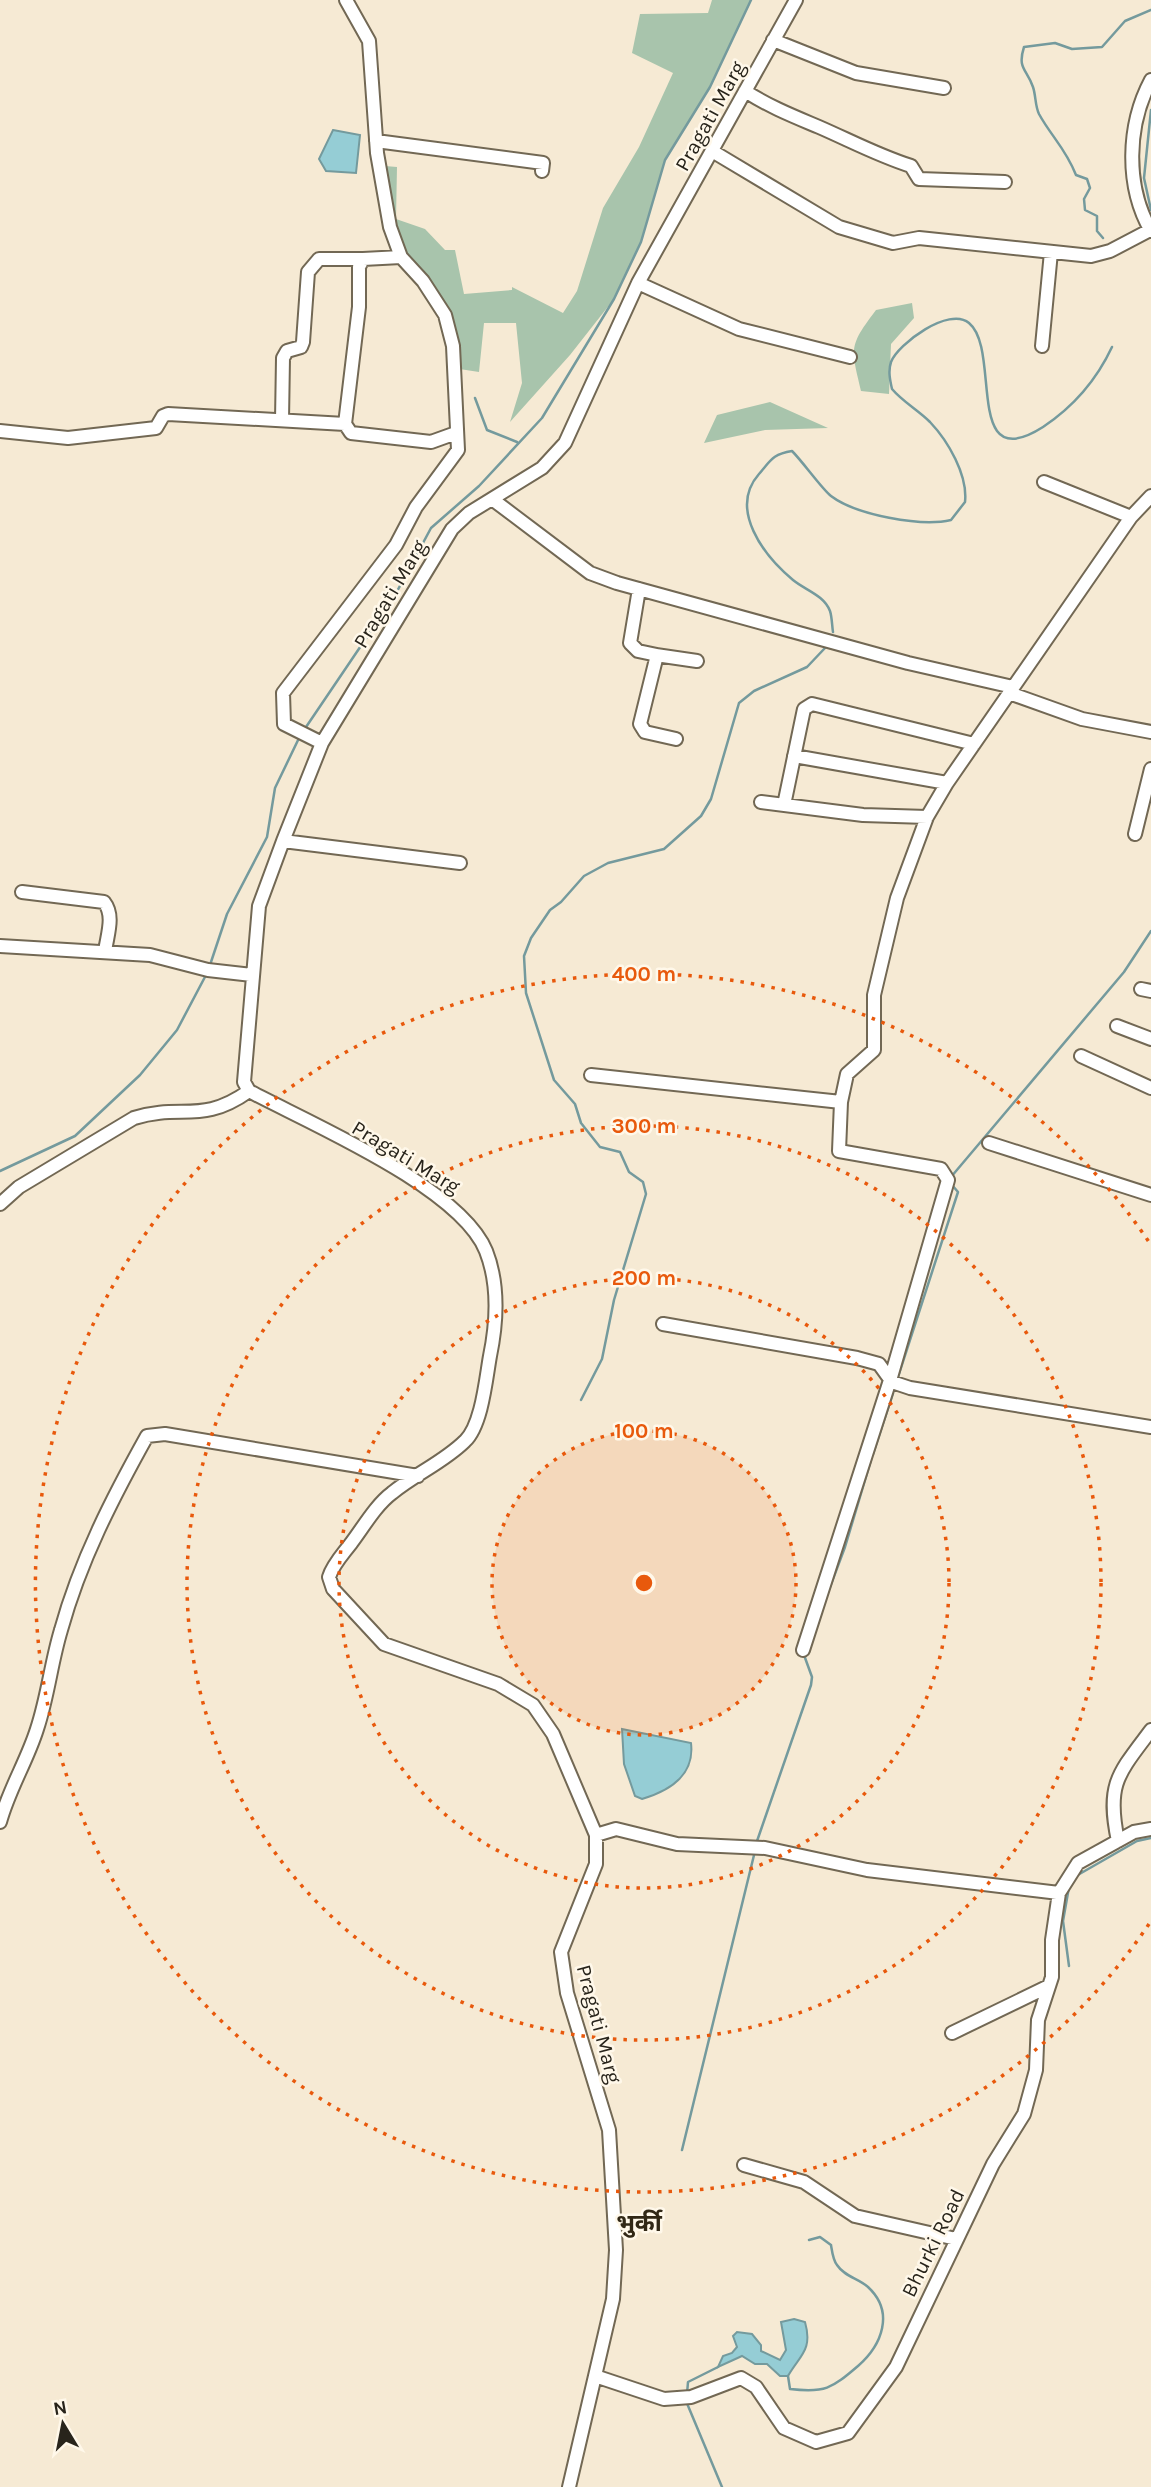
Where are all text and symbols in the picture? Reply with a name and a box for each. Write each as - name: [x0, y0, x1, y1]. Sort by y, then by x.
- street label: Pragati Marg: [670, 57, 750, 175]
- street label: Pragati Marg: [348, 536, 432, 652]
- text: 400 m: [612, 962, 676, 986]
- text: 300 m: [612, 1114, 676, 1138]
- street label: Pragati Marg: [348, 1115, 464, 1199]
- text: 200 m: [612, 1266, 676, 1290]
- text: 100 m: [614, 1419, 674, 1443]
- centre of rings: [632, 1571, 656, 1595]
- street label: Pragati Marg: [572, 1962, 626, 2086]
- street label: Bhurki Road: [896, 2185, 970, 2301]
- district label: भुर्की: [616, 2209, 663, 2238]
- north arrow: [28, 2389, 98, 2459]
- text: N: [52, 2396, 69, 2420]

